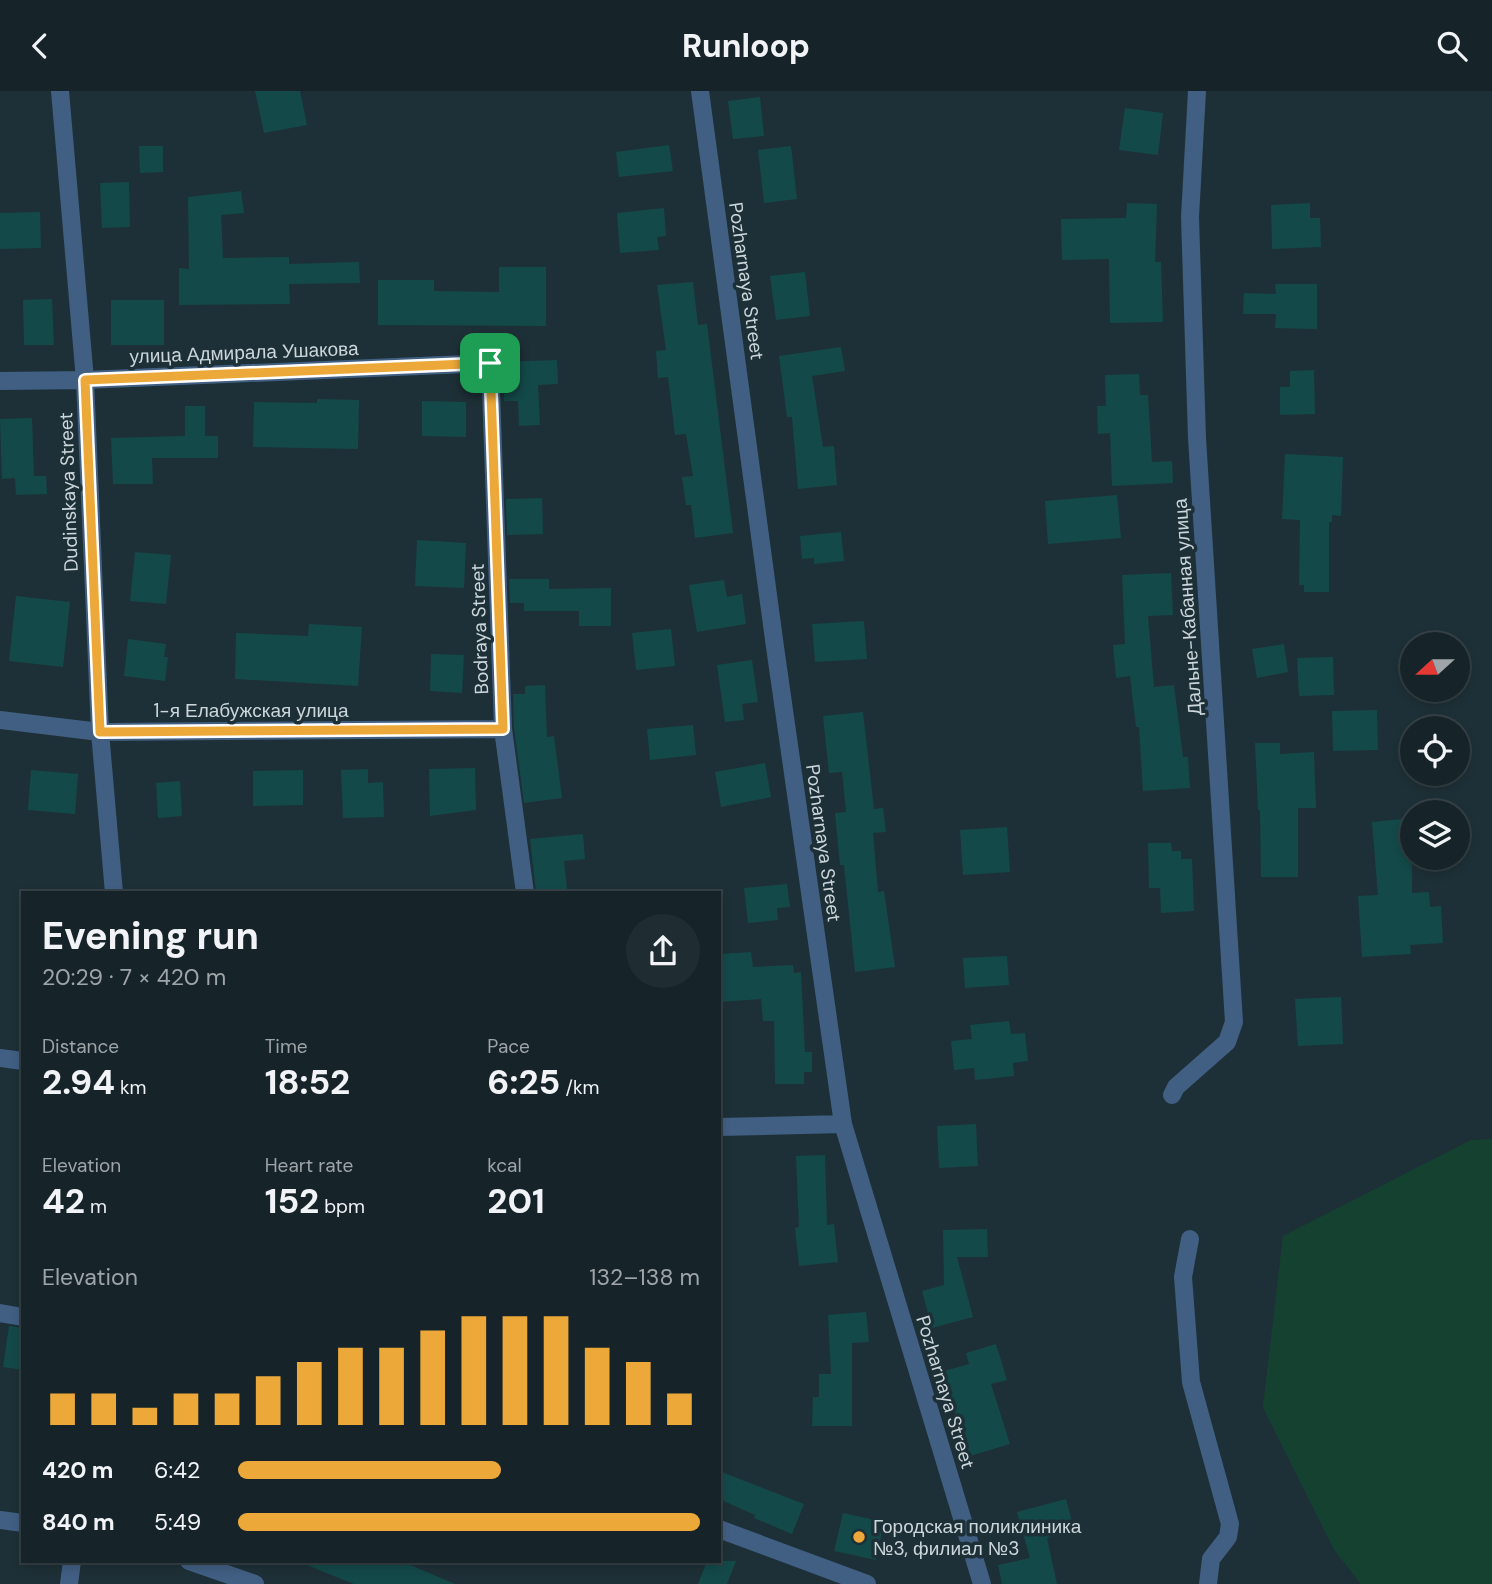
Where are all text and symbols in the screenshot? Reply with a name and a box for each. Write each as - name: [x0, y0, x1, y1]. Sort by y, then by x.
- text: Runloop: [682, 25, 810, 67]
- icon: back: [21, 27, 59, 65]
- icon: search: [1433, 27, 1471, 65]
- street label: Pozharnaya Street: [723, 201, 770, 361]
- pin: [460, 333, 520, 393]
- street label: улица Адмирала Ушакова: [129, 336, 359, 369]
- icon: arrive: [471, 344, 509, 382]
- street label: Dudinskaya Street: [53, 412, 84, 572]
- street label: Дальне-Кабанная улица: [1167, 497, 1208, 716]
- street label: Bodraya Street: [465, 563, 494, 695]
- north arrow: [1400, 632, 1470, 702]
- map controls: [1400, 632, 1470, 870]
- street label: 1-я Елабужская улица: [153, 698, 349, 723]
- button: locate: [1400, 716, 1470, 786]
- street label: Pozharnaya Street: [800, 763, 847, 923]
- button: layers: [1400, 800, 1470, 870]
- text: Evening run: [42, 911, 259, 961]
- button: share: [626, 914, 700, 988]
- text: 20:29 · 7 × 420 m: [42, 962, 226, 992]
- text: Distance: [42, 1034, 119, 1059]
- text: Time: [265, 1034, 308, 1059]
- text: Pace: [487, 1034, 530, 1059]
- text: 2.94: [42, 1059, 115, 1105]
- text: 18:52: [265, 1059, 350, 1105]
- text: 6:25: [487, 1059, 560, 1105]
- text: km: [115, 1075, 147, 1100]
- text: /km: [560, 1075, 599, 1100]
- text: Elevation: [42, 1153, 121, 1178]
- text: Heart rate: [265, 1153, 353, 1178]
- text: kcal: [487, 1153, 522, 1178]
- text: 42: [42, 1178, 85, 1224]
- text: 152: [265, 1178, 319, 1224]
- text: 201: [487, 1178, 545, 1224]
- text: m: [85, 1194, 107, 1219]
- text: bpm: [319, 1194, 365, 1219]
- text: Elevation: [42, 1262, 138, 1292]
- text: 132–138 m: [589, 1262, 700, 1292]
- street label: Pozharnaya Street: [910, 1313, 981, 1472]
- text: 420 m: [42, 1455, 113, 1485]
- text: 6:42: [154, 1455, 200, 1485]
- text: 840 m: [42, 1507, 115, 1537]
- text: 5:49: [154, 1507, 201, 1537]
- place label: Городская поликлиника №3, филиал №3: [873, 1514, 1082, 1561]
- marker: Городская поликлиника №3, филиал №3: [851, 1529, 867, 1545]

